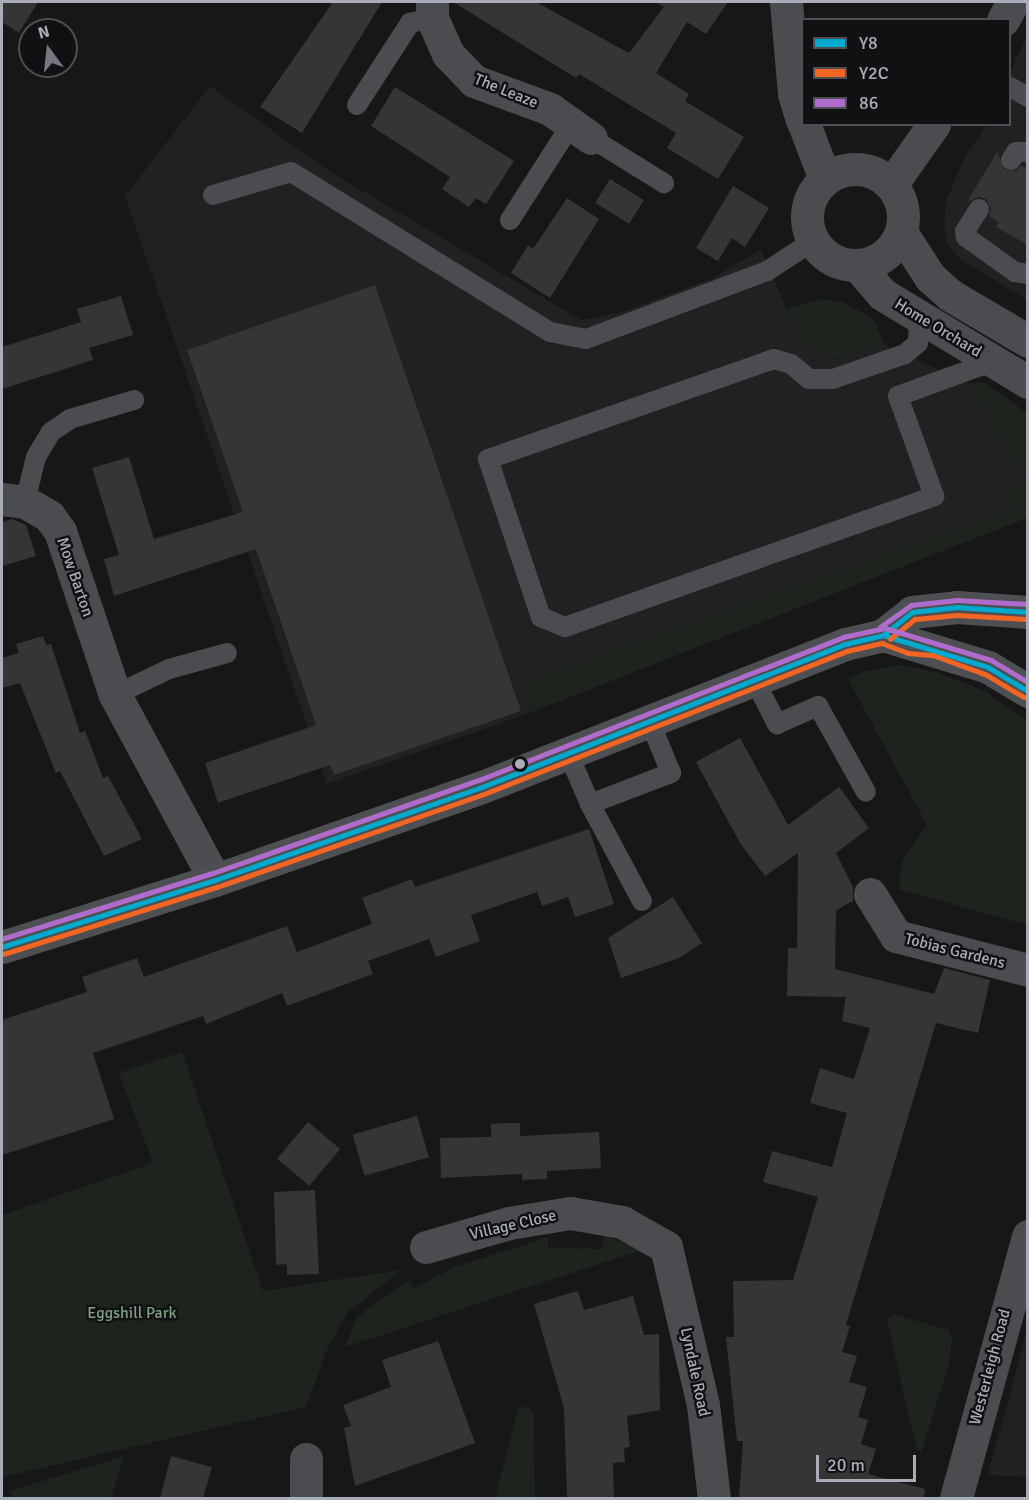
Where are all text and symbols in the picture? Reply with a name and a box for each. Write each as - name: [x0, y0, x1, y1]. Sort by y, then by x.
- north arrow: [18, 18, 78, 78]
- legend: [801, 18, 1011, 126]
- text: N: [36, 21, 52, 44]
- text: Y8: [859, 32, 878, 54]
- text: Y2C: [859, 62, 889, 84]
- street label: The Leaze: [471, 70, 541, 112]
- text: 86: [859, 92, 878, 114]
- street label: Home Orchard: [891, 295, 985, 361]
- street label: Mow Barton: [52, 535, 98, 619]
- unlabelled marker: [514, 758, 526, 770]
- street label: Tobias Gardens: [903, 929, 1007, 973]
- street label: Village Close: [468, 1206, 558, 1244]
- park label: Eggshill Park: [87, 1303, 177, 1323]
- street label: Westerleigh Road: [965, 1307, 1015, 1427]
- street label: Lyndale Road: [676, 1326, 714, 1418]
- scale bar: [819, 1443, 920, 1481]
- text: 20 m: [827, 1454, 865, 1476]

